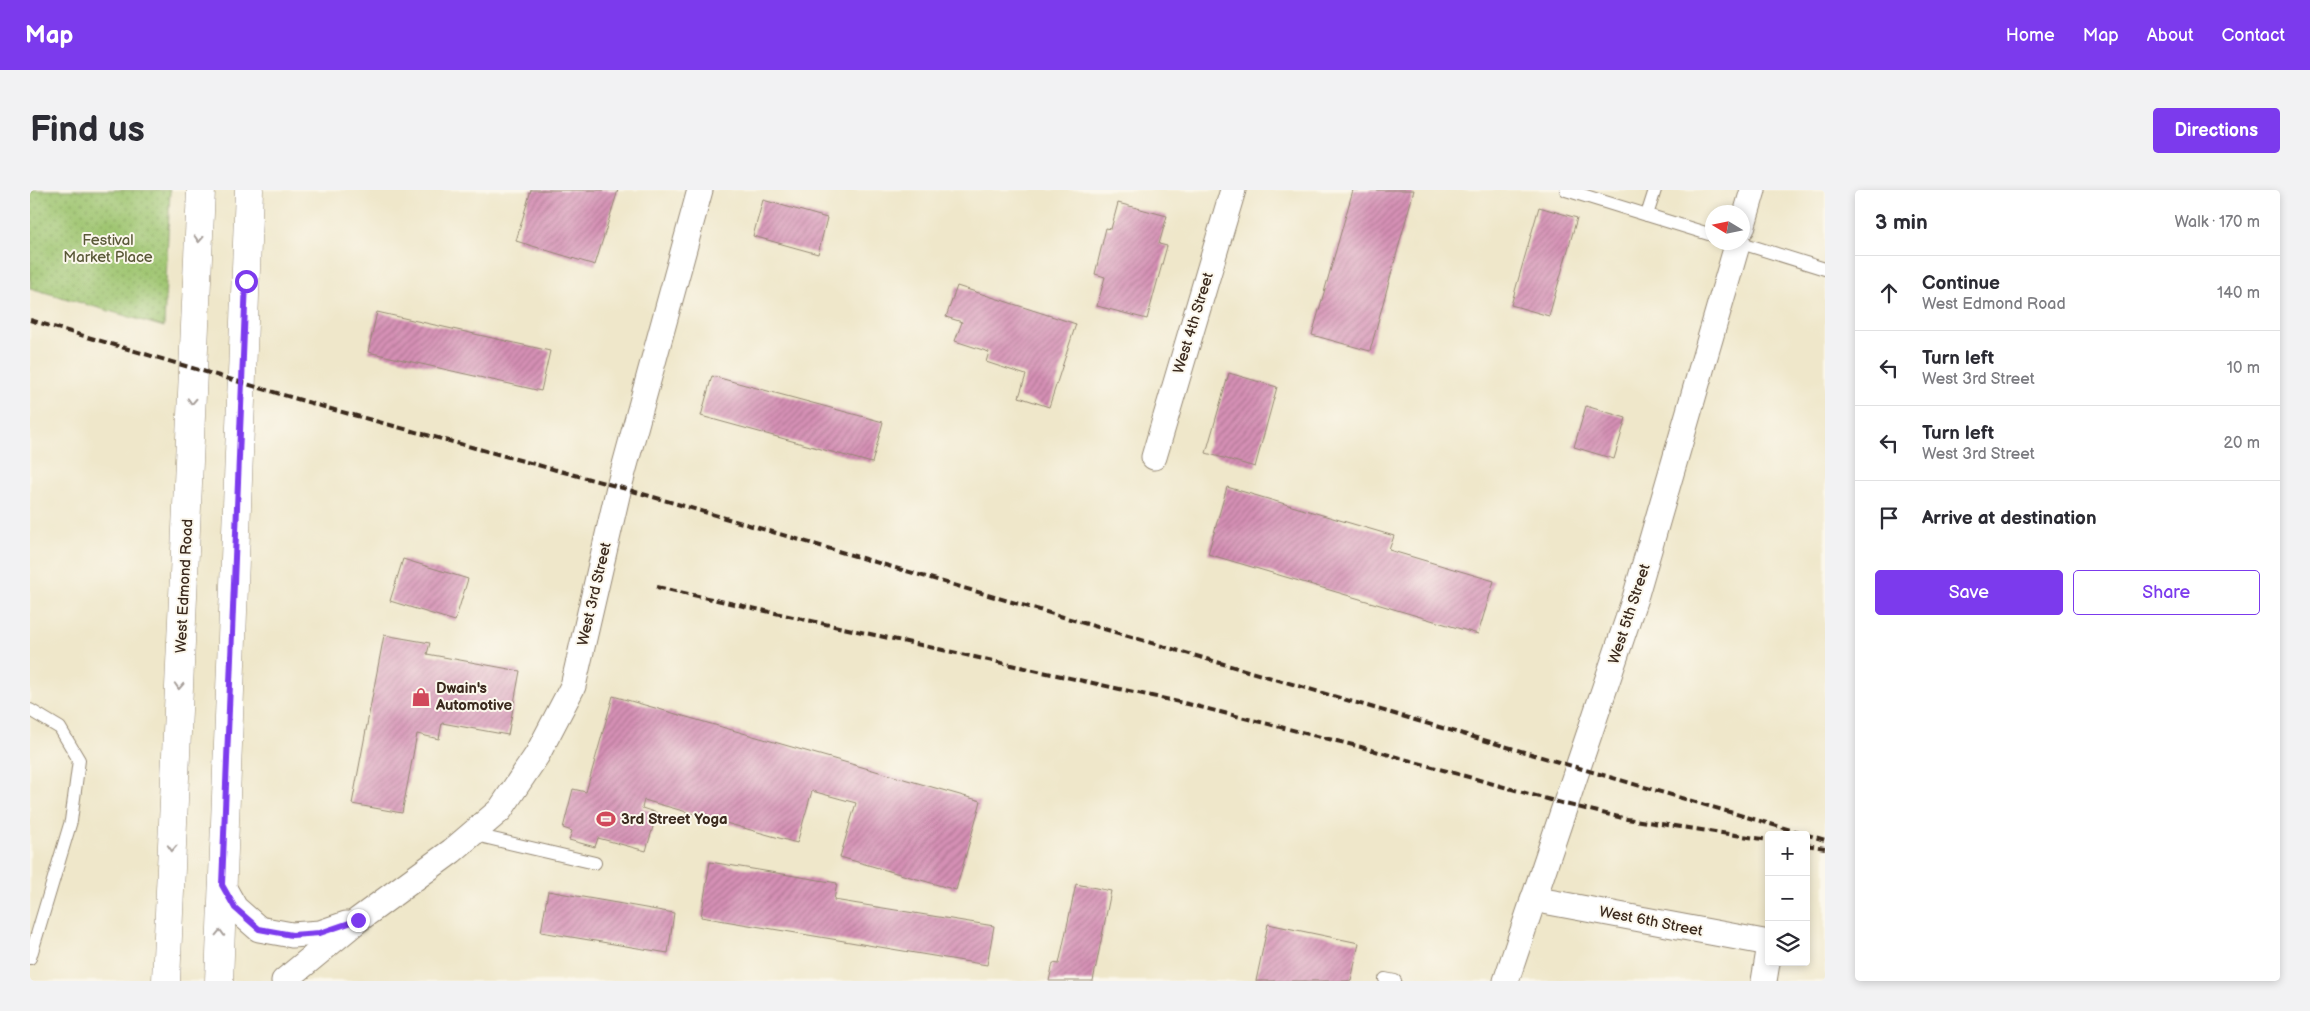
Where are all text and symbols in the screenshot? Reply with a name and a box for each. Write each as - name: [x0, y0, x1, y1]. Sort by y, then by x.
- text: Map: [25, 21, 73, 50]
- text: Home: [2006, 25, 2055, 46]
- text: Map: [2083, 25, 2119, 46]
- text: About: [2147, 25, 2194, 46]
- text: Contact: [2222, 25, 2285, 46]
- button: Directions: [2153, 108, 2280, 153]
- text: Find us: [30, 109, 145, 152]
- north arrow: [1705, 205, 1750, 250]
- text: 3 min: [1875, 210, 1928, 235]
- text: Walk · 170 m: [2174, 213, 2260, 232]
- park label: Festival Market Place: [63, 231, 153, 267]
- one-way arrow: [194, 235, 204, 243]
- route start: [235, 270, 258, 293]
- street label: West 4th Street: [1169, 270, 1218, 376]
- text: Continue: [1922, 272, 2000, 295]
- icon: ahead: [1875, 279, 1903, 307]
- text: 140 m: [2217, 284, 2260, 303]
- text: West Edmond Road: [1922, 295, 2066, 314]
- text: Turn left: [1922, 347, 1994, 370]
- icon: left: [1875, 354, 1903, 382]
- text: 10 m: [2227, 359, 2260, 378]
- text: West 3rd Street: [1922, 370, 2035, 389]
- one-way arrow: [186, 397, 197, 405]
- text: Turn left: [1922, 422, 1994, 445]
- icon: left: [1875, 429, 1903, 457]
- text: 20 m: [2224, 434, 2260, 453]
- text: West 3rd Street: [1922, 445, 2035, 464]
- icon: arrive: [1875, 504, 1903, 532]
- text: Arrive at destination: [1922, 507, 2097, 530]
- street label: West Edmond Road: [171, 518, 198, 654]
- street label: West 3rd Street: [573, 540, 616, 648]
- street label: West 5th Street: [1604, 561, 1655, 667]
- button: Save: [1875, 570, 2063, 615]
- button: Share: [2073, 570, 2260, 615]
- place label: Dwain's Automotive: [435, 679, 513, 715]
- one-way arrow: [174, 682, 185, 690]
- shop icon: Dwain's Automotive: [410, 686, 432, 708]
- sports icon: 3rd Street Yoga: [595, 808, 617, 830]
- place label: 3rd Street Yoga: [621, 810, 728, 829]
- map controls: [1765, 831, 1810, 966]
- button: +: [1765, 831, 1810, 876]
- one-way arrow: [167, 844, 177, 852]
- button: −: [1765, 876, 1810, 921]
- street label: West 6th Street: [1598, 902, 1705, 941]
- route end: [347, 909, 370, 932]
- button: layers: [1765, 921, 1810, 966]
- one-way arrow: [215, 929, 225, 936]

